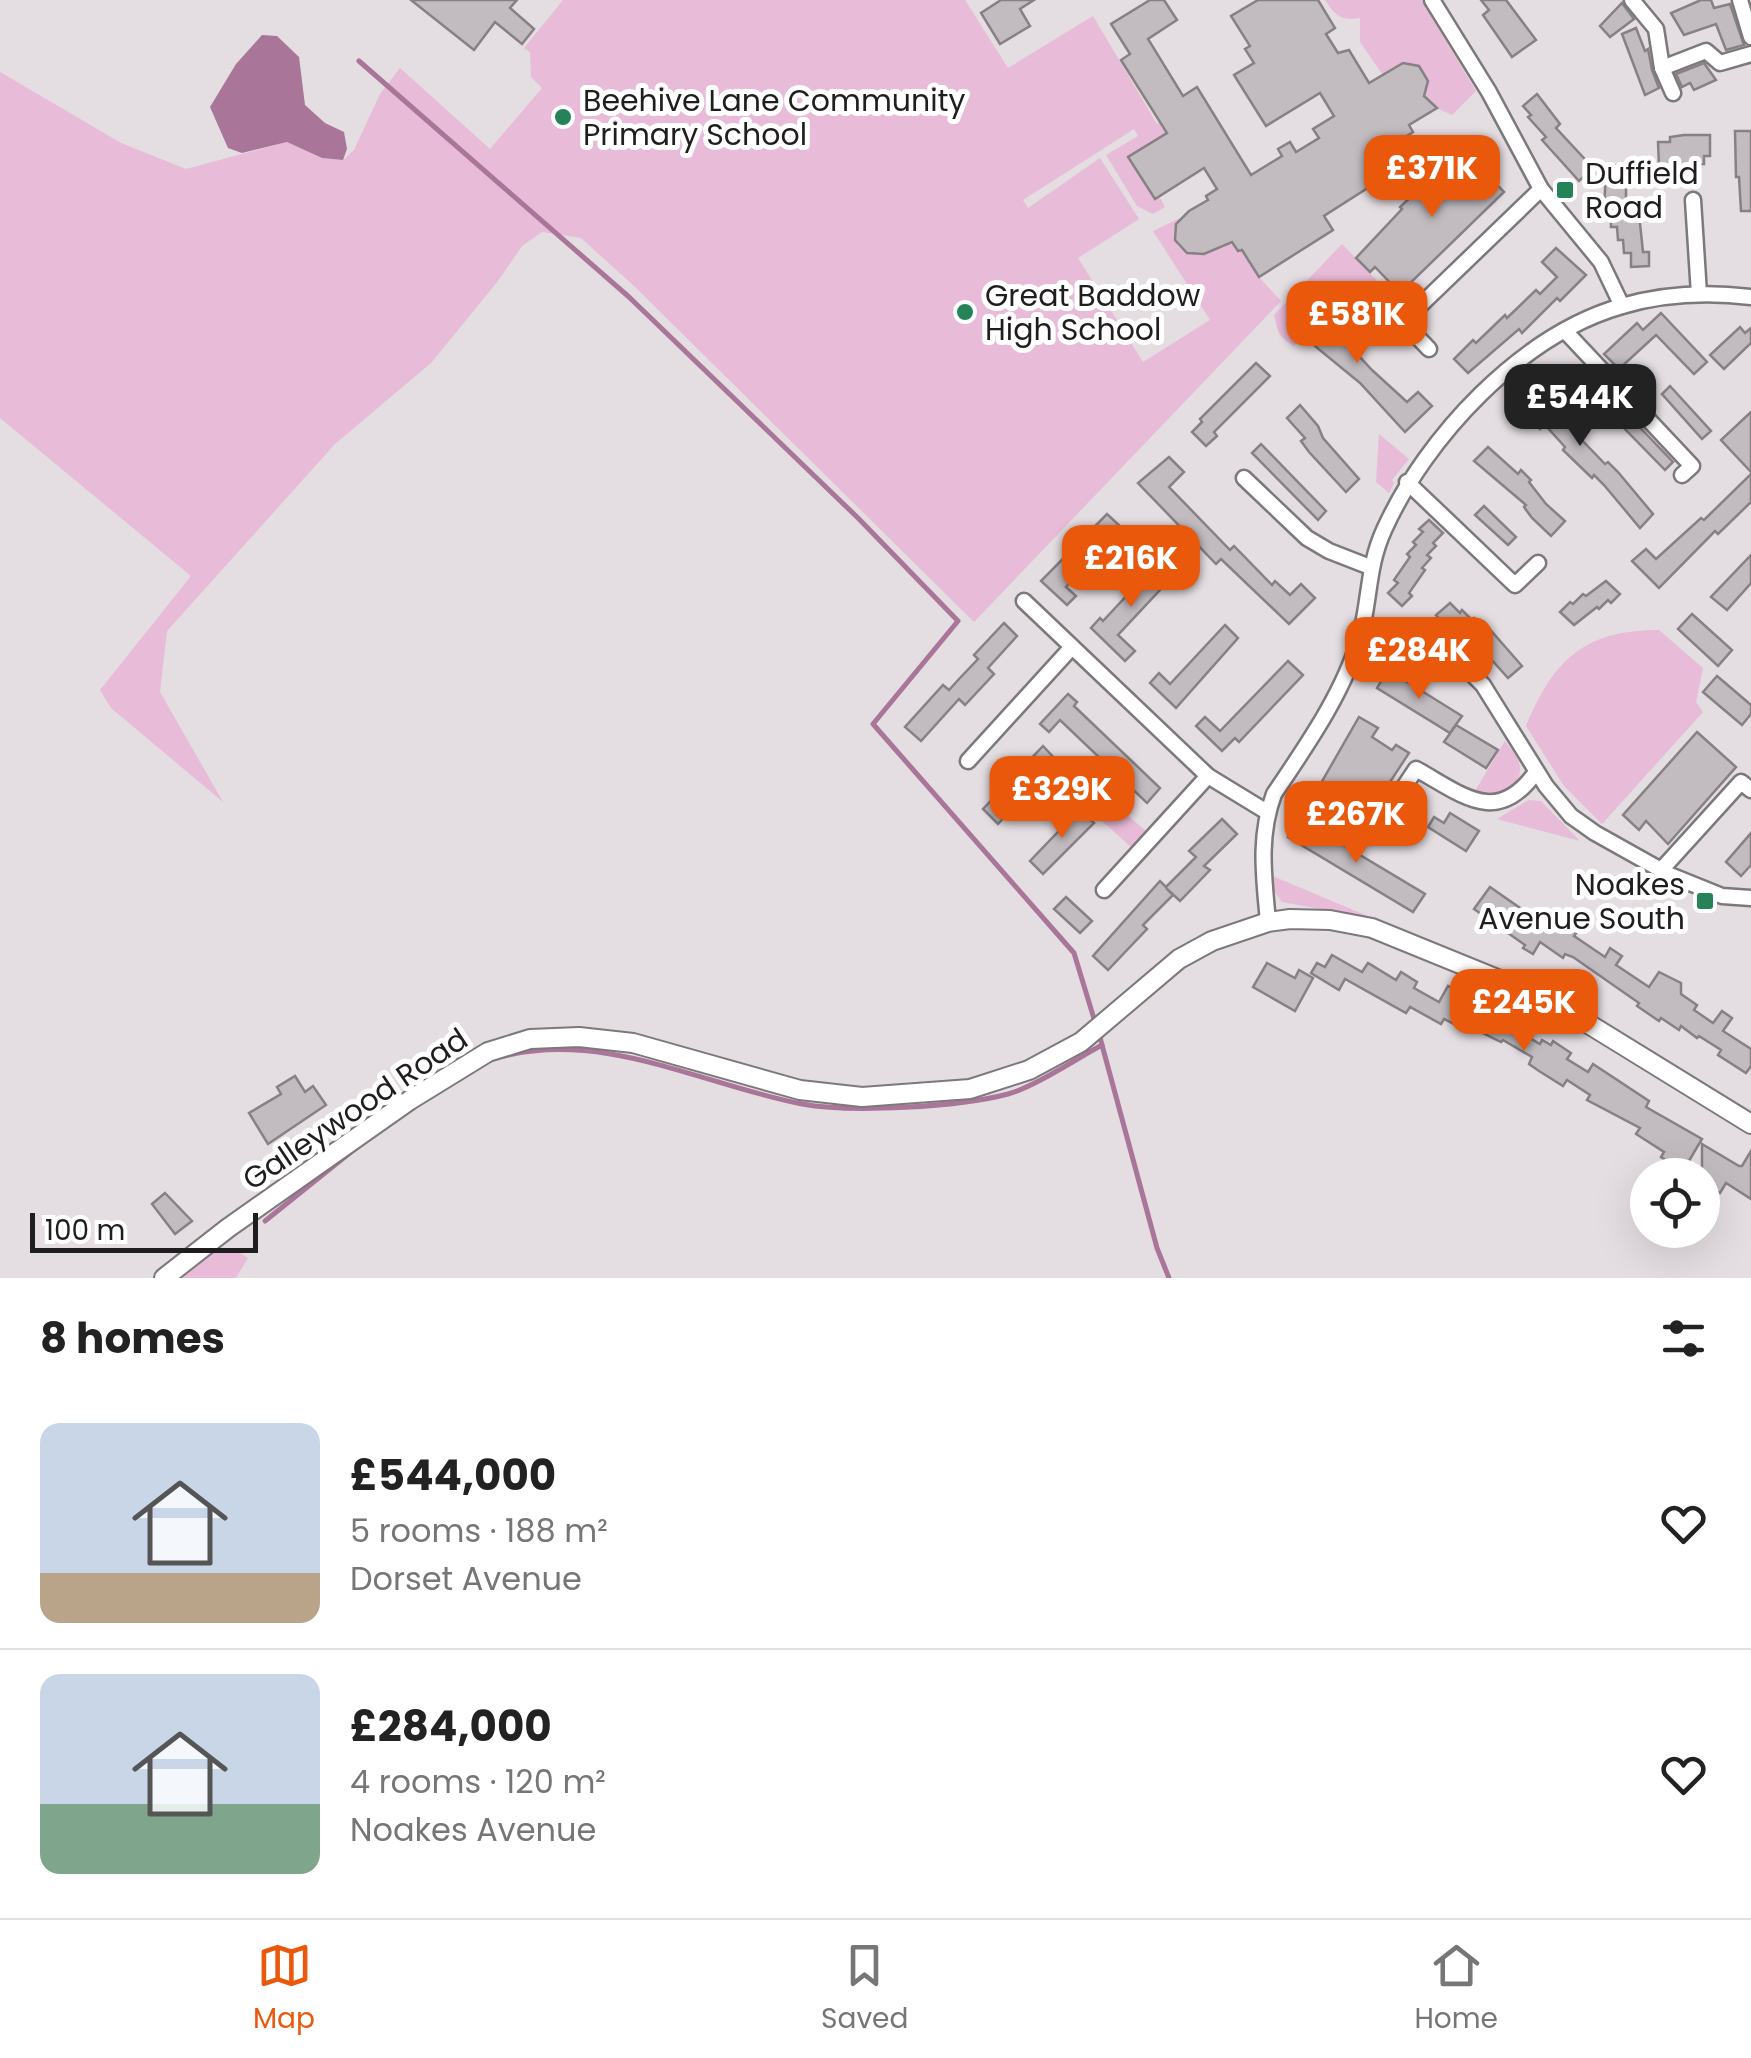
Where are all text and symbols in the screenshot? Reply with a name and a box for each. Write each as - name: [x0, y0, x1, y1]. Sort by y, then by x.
- place label: Beehive Lane Community Primary School: [583, 79, 966, 156]
- marker: Beehive Lane Community Primary School: [552, 106, 574, 128]
- pin: £371K: [1362, 135, 1502, 220]
- text: £371K: [1386, 145, 1478, 190]
- place label: Duffield Road: [1585, 152, 1699, 229]
- marker: Duffield Road: [1554, 179, 1576, 201]
- place label: Great Baddow High School: [985, 274, 1201, 351]
- pin: £581K: [1287, 281, 1427, 366]
- text: £581K: [1308, 291, 1406, 336]
- marker: Great Baddow High School: [954, 301, 976, 323]
- pin: £544K: [1510, 364, 1650, 449]
- text: £544K: [1526, 374, 1634, 419]
- pin: £216K: [1061, 525, 1201, 610]
- text: £216K: [1084, 535, 1178, 580]
- pin: £284K: [1349, 617, 1489, 702]
- text: £284K: [1367, 627, 1471, 672]
- pin: £329K: [992, 756, 1132, 841]
- text: £329K: [1012, 766, 1112, 811]
- pin: £267K: [1286, 781, 1426, 866]
- text: £267K: [1306, 791, 1406, 836]
- place label: Noakes Avenue South: [1478, 863, 1685, 940]
- marker: Noakes Avenue South: [1694, 890, 1716, 912]
- pin: £245K: [1454, 969, 1594, 1054]
- text: £245K: [1472, 979, 1576, 1024]
- street label: Galleywood Road: [234, 1018, 476, 1200]
- map controls: [1630, 1158, 1720, 1248]
- button: locate: [1630, 1158, 1720, 1248]
- scale bar: [30, 1208, 258, 1252]
- text: 100 m: [45, 1211, 125, 1250]
- text: 8 homes: [40, 1309, 225, 1368]
- icon: filters: [1656, 1311, 1711, 1366]
- text: £544,000: [350, 1446, 556, 1505]
- icon: home: [120, 1463, 240, 1583]
- icon: heart: [1656, 1496, 1711, 1551]
- text: 5 rooms · 188 m²: [350, 1508, 608, 1553]
- text: Dorset Avenue: [350, 1556, 582, 1601]
- text: £284,000: [350, 1697, 552, 1756]
- icon: home: [120, 1714, 240, 1834]
- icon: heart: [1656, 1747, 1711, 1802]
- text: 4 rooms · 120 m²: [350, 1759, 606, 1804]
- text: Noakes Avenue: [350, 1807, 596, 1852]
- tab: Map: [253, 1938, 315, 2040]
- tab: Saved: [821, 1938, 908, 2040]
- tab: Home: [1414, 1938, 1498, 2040]

